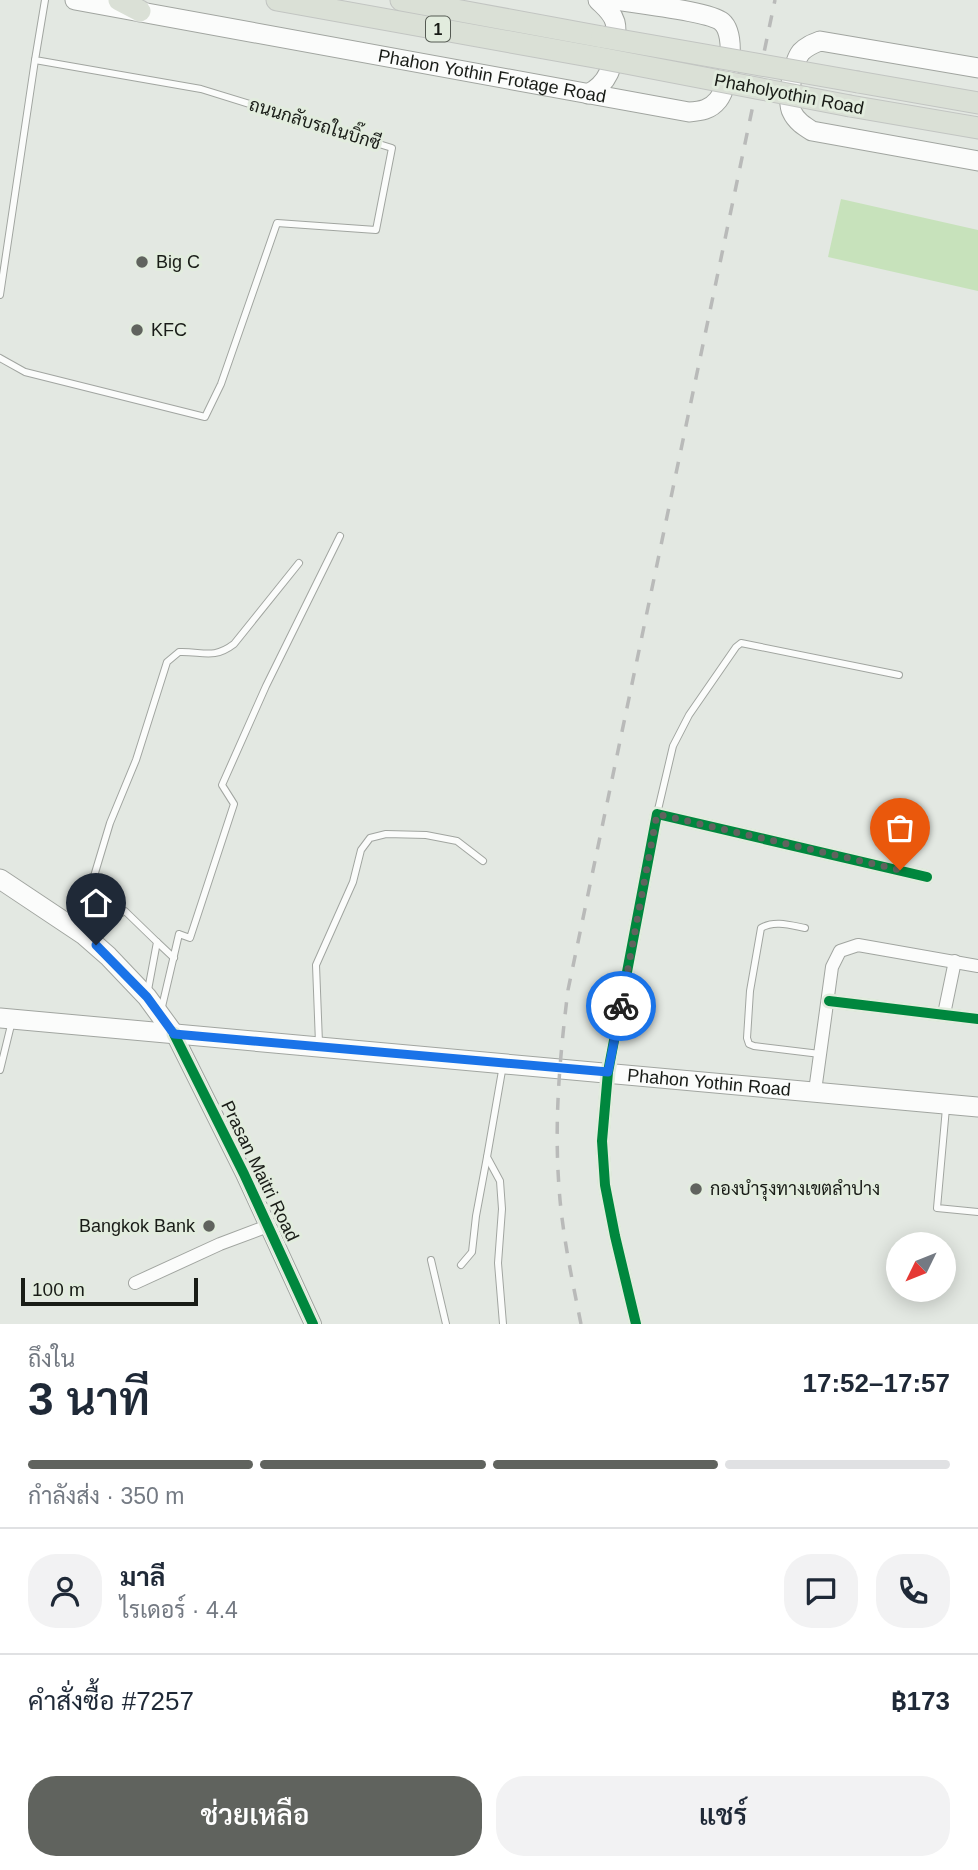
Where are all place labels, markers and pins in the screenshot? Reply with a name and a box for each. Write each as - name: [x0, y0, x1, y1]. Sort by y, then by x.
- place label: Big C: [156, 252, 200, 272]
- marker: Big C: [134, 254, 150, 270]
- place label: KFC: [151, 320, 187, 340]
- marker: KFC: [129, 322, 145, 338]
- pin: [870, 798, 930, 870]
- pin: [66, 873, 126, 945]
- place label: กองบำรุงทางเขตลำปาง: [710, 1179, 880, 1201]
- marker: กองบำรุงทางเขตลำปาง: [688, 1181, 704, 1197]
- place label: Bangkok Bank: [79, 1216, 196, 1236]
- marker: Bangkok Bank: [201, 1218, 217, 1234]

